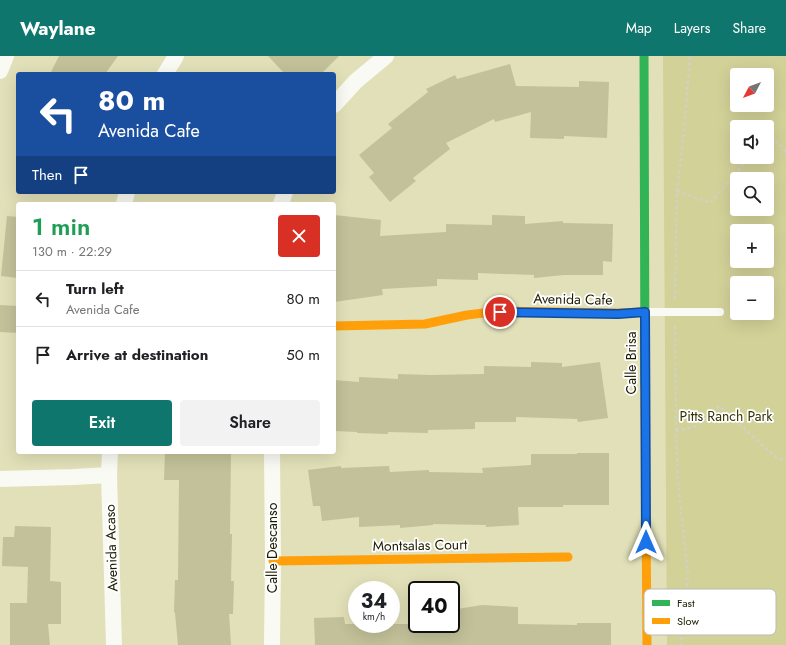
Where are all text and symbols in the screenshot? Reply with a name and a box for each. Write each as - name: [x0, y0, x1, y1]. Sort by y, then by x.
- text: Waylane: [20, 15, 96, 42]
- text: Map: [626, 18, 652, 38]
- text: Layers: [674, 18, 710, 38]
- text: Share: [732, 18, 766, 38]
- north arrow: [730, 68, 774, 112]
- map controls: [730, 68, 774, 320]
- text: 80 m: [98, 80, 165, 121]
- icon: left: [32, 88, 84, 140]
- text: Avenida Cafe: [98, 118, 200, 144]
- button: sound: [730, 120, 774, 164]
- text: Then: [32, 164, 62, 186]
- icon: arrive: [70, 164, 92, 186]
- button: search: [730, 172, 774, 216]
- text: 1 min: [32, 209, 90, 244]
- button: close: [278, 215, 320, 257]
- button: +: [730, 224, 774, 268]
- text: 130 m · 22:29: [32, 242, 112, 261]
- button: −: [730, 276, 774, 320]
- text: Turn left: [66, 278, 124, 300]
- icon: left: [32, 288, 54, 310]
- text: 80 m: [287, 288, 320, 310]
- street label: Avenida Cafe: [533, 288, 613, 310]
- pin: [483, 295, 517, 329]
- text: Avenida Cafe: [66, 300, 140, 319]
- icon: arrive: [489, 301, 511, 323]
- street label: Calle Brisa: [621, 332, 641, 394]
- icon: arrive: [32, 344, 54, 366]
- text: Arrive at destination: [66, 344, 208, 366]
- text: 50 m: [286, 344, 320, 366]
- button: Exit: [32, 400, 172, 446]
- button: Share: [180, 400, 320, 446]
- park label: Pitts Ranch Park: [680, 406, 773, 426]
- street label: Calle Descanso: [262, 502, 282, 593]
- street label: Avenida Acaso: [99, 504, 123, 592]
- position arrow: [625, 521, 667, 563]
- street label: Montsalas Court: [373, 534, 468, 556]
- speed limit sign: 40: [408, 581, 460, 633]
- text: 34: [361, 587, 387, 616]
- legend: [644, 589, 776, 635]
- text: Fast: [677, 595, 695, 611]
- text: km/h: [363, 609, 385, 624]
- text: Slow: [677, 613, 699, 629]

